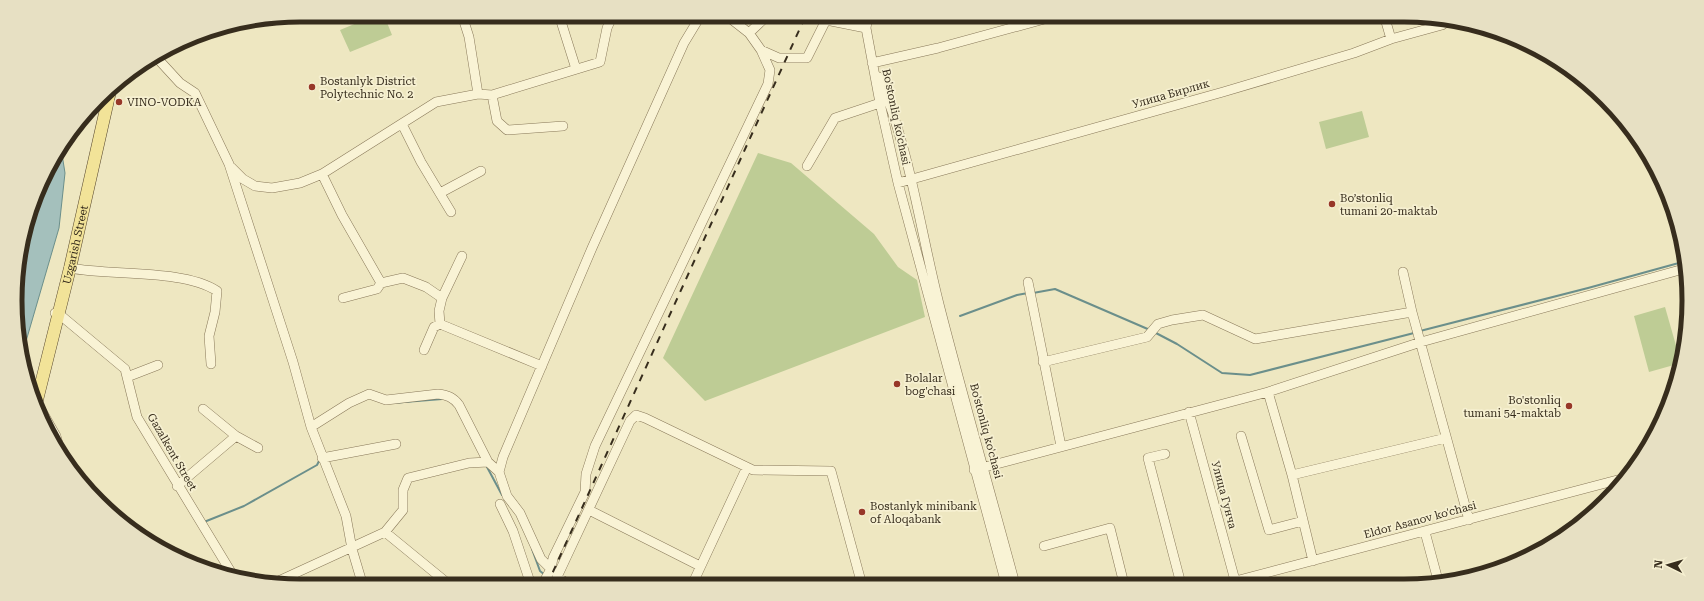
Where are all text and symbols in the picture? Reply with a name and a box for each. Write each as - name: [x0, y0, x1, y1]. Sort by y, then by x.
- street label: Bo'stonliq ko'chasi: [879, 68, 913, 167]
- place label: Bostanlyk District Polytechnic No. 2: [320, 75, 416, 101]
- street label: Улица Бирлик: [1131, 77, 1211, 111]
- marker: Bostanlyk District Polytechnic No. 2: [307, 82, 317, 92]
- place label: VINO-VODKA: [127, 96, 202, 109]
- marker: VINO-VODKA: [114, 97, 124, 107]
- place label: Bo’stonliq tumani 20-maktab: [1340, 192, 1438, 218]
- marker: Bo’stonliq tumani 20-maktab: [1327, 199, 1337, 209]
- street label: Uzgarish Street: [60, 204, 91, 286]
- place label: Bolalar bog'chasi: [905, 372, 956, 398]
- marker: Bolalar bog'chasi: [892, 379, 902, 389]
- street label: Bo'stonliq ko'chasi: [967, 382, 1005, 481]
- place label: Bo'stonliq tumani 54-maktab: [1463, 394, 1561, 420]
- marker: Bo'stonliq tumani 54-maktab: [1564, 401, 1574, 411]
- street label: Gazalkent Street: [145, 411, 199, 493]
- street label: Улица Гунча: [1209, 460, 1239, 530]
- street label: Eldor Asanov ko'chasi: [1362, 499, 1478, 541]
- place label: Bostanlyk minibank of Aloqabank: [870, 500, 977, 526]
- marker: Bostanlyk minibank of Aloqabank: [857, 507, 867, 517]
- north arrow: [1648, 545, 1688, 585]
- text: N: [1652, 559, 1665, 569]

